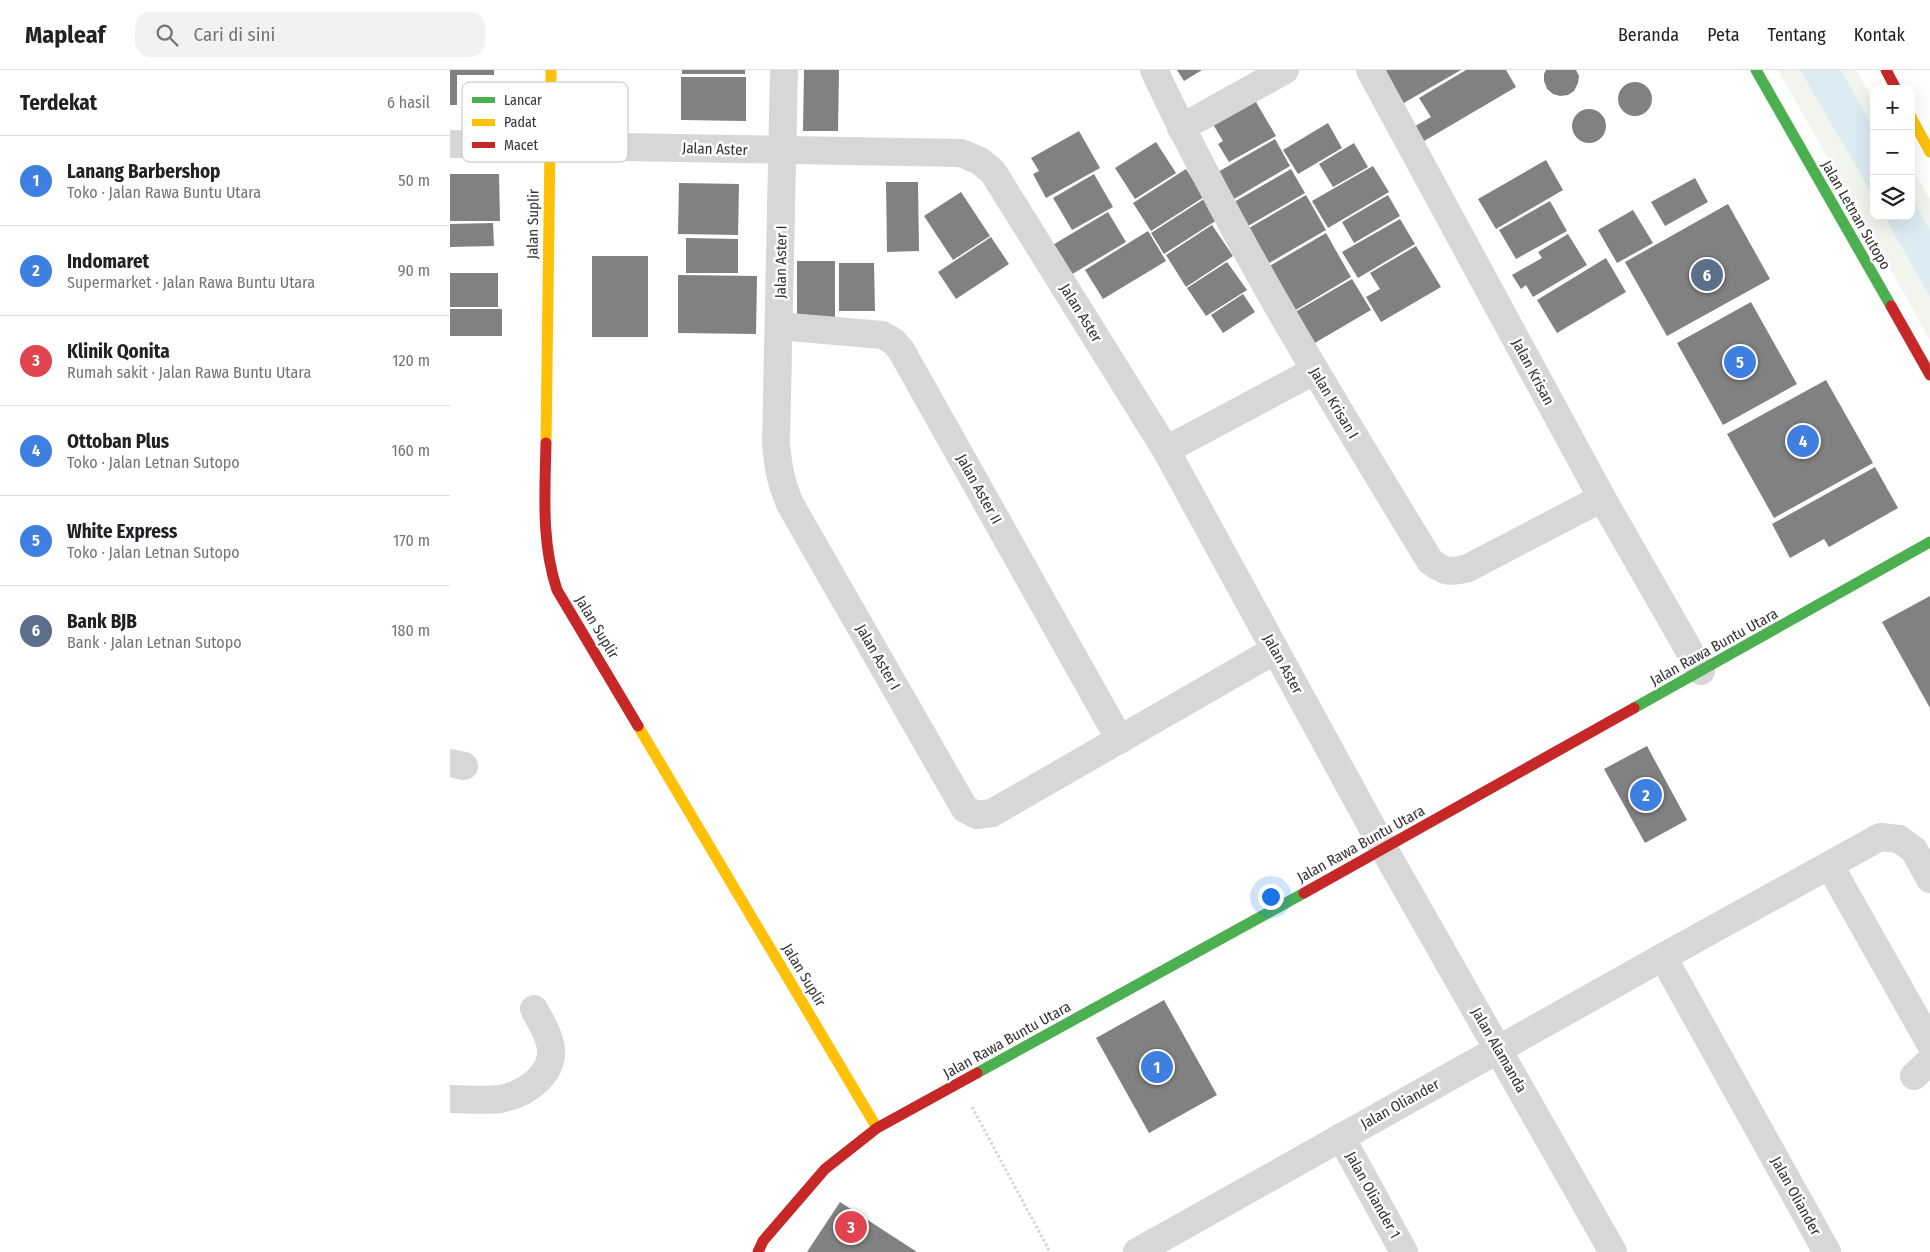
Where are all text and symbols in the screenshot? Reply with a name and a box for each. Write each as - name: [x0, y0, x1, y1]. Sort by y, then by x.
- search box: [135, 12, 485, 57]
- text: Mapleaf: [25, 21, 105, 49]
- icon: search: [153, 21, 181, 49]
- text: Cari di sini: [193, 23, 275, 46]
- text: Beranda: [1618, 24, 1679, 46]
- text: Peta: [1707, 24, 1740, 46]
- text: Tentang: [1768, 24, 1826, 46]
- text: Kontak: [1854, 24, 1905, 46]
- legend: [462, 82, 628, 162]
- map controls: [1870, 85, 1915, 220]
- button: +: [1870, 85, 1915, 130]
- text: Terdekat: [20, 90, 97, 116]
- text: Lancar: [504, 92, 542, 109]
- text: 6 hasil: [387, 93, 430, 112]
- text: Padat: [504, 114, 537, 131]
- button: −: [1870, 130, 1915, 175]
- text: Macet: [504, 137, 538, 154]
- street label: Jalan Aster: [682, 139, 749, 159]
- street label: Jalan Letnan Sutopo: [1817, 157, 1895, 273]
- text: Lanang Barbershop: [67, 160, 220, 183]
- text: 1: [33, 171, 39, 190]
- text: 50 m: [398, 171, 430, 190]
- button: layers: [1870, 175, 1915, 220]
- text: Toko · Jalan Rawa Buntu Utara: [67, 183, 261, 202]
- street label: Jalan Suplir: [523, 188, 543, 259]
- street label: Jalan Aster I: [771, 225, 791, 299]
- text: Indomaret: [67, 250, 149, 273]
- pin: 6: [1691, 256, 1723, 294]
- text: 2: [32, 261, 40, 280]
- text: 90 m: [398, 261, 430, 280]
- text: Supermarket · Jalan Rawa Buntu Utara: [67, 273, 315, 292]
- street label: Jalan Aster: [1056, 280, 1106, 346]
- street label: Jalan Krisan: [1508, 336, 1558, 408]
- text: Klinik Qonita: [67, 340, 170, 363]
- pin: 5: [1724, 343, 1756, 381]
- text: 3: [32, 351, 40, 370]
- text: 120 m: [392, 351, 430, 370]
- text: Rumah sakit · Jalan Rawa Buntu Utara: [67, 363, 311, 382]
- street label: Jalan Krisan I: [1306, 364, 1362, 442]
- pin: 4: [1787, 422, 1819, 460]
- text: Ottoban Plus: [67, 430, 169, 453]
- text: 4: [32, 441, 40, 460]
- text: 160 m: [391, 441, 430, 460]
- street label: Jalan Aster II: [952, 451, 1006, 527]
- text: Toko · Jalan Letnan Sutopo: [67, 453, 240, 472]
- text: White Express: [67, 520, 177, 543]
- text: 5: [32, 531, 40, 550]
- text: 170 m: [393, 531, 430, 550]
- text: Toko · Jalan Letnan Sutopo: [67, 543, 240, 562]
- street label: Jalan Suplir: [571, 592, 623, 662]
- street label: Jalan Rawa Buntu Utara: [1647, 604, 1781, 690]
- text: Bank BJB: [67, 610, 137, 633]
- text: 6: [32, 621, 40, 640]
- text: 180 m: [391, 621, 430, 640]
- street label: Jalan Aster I: [852, 621, 904, 693]
- street label: Jalan Aster: [1259, 631, 1307, 698]
- text: Bank · Jalan Letnan Sutopo: [67, 633, 242, 652]
- pin: 2: [1630, 776, 1662, 814]
- street label: Jalan Rawa Buntu Utara: [1294, 801, 1428, 887]
- your location: [1258, 884, 1284, 910]
- street label: Jalan Suplir: [778, 940, 830, 1010]
- street label: Jalan Rawa Buntu Utara: [940, 997, 1074, 1083]
- street label: Jalan Alamanda: [1467, 1004, 1531, 1096]
- pin: 1: [1141, 1048, 1173, 1086]
- street label: Jalan Oliander: [1358, 1075, 1443, 1133]
- street label: Jalan Oliander 1: [1342, 1148, 1404, 1242]
- street label: Jalan Oliander: [1767, 1154, 1825, 1239]
- pin: 3: [835, 1208, 867, 1246]

